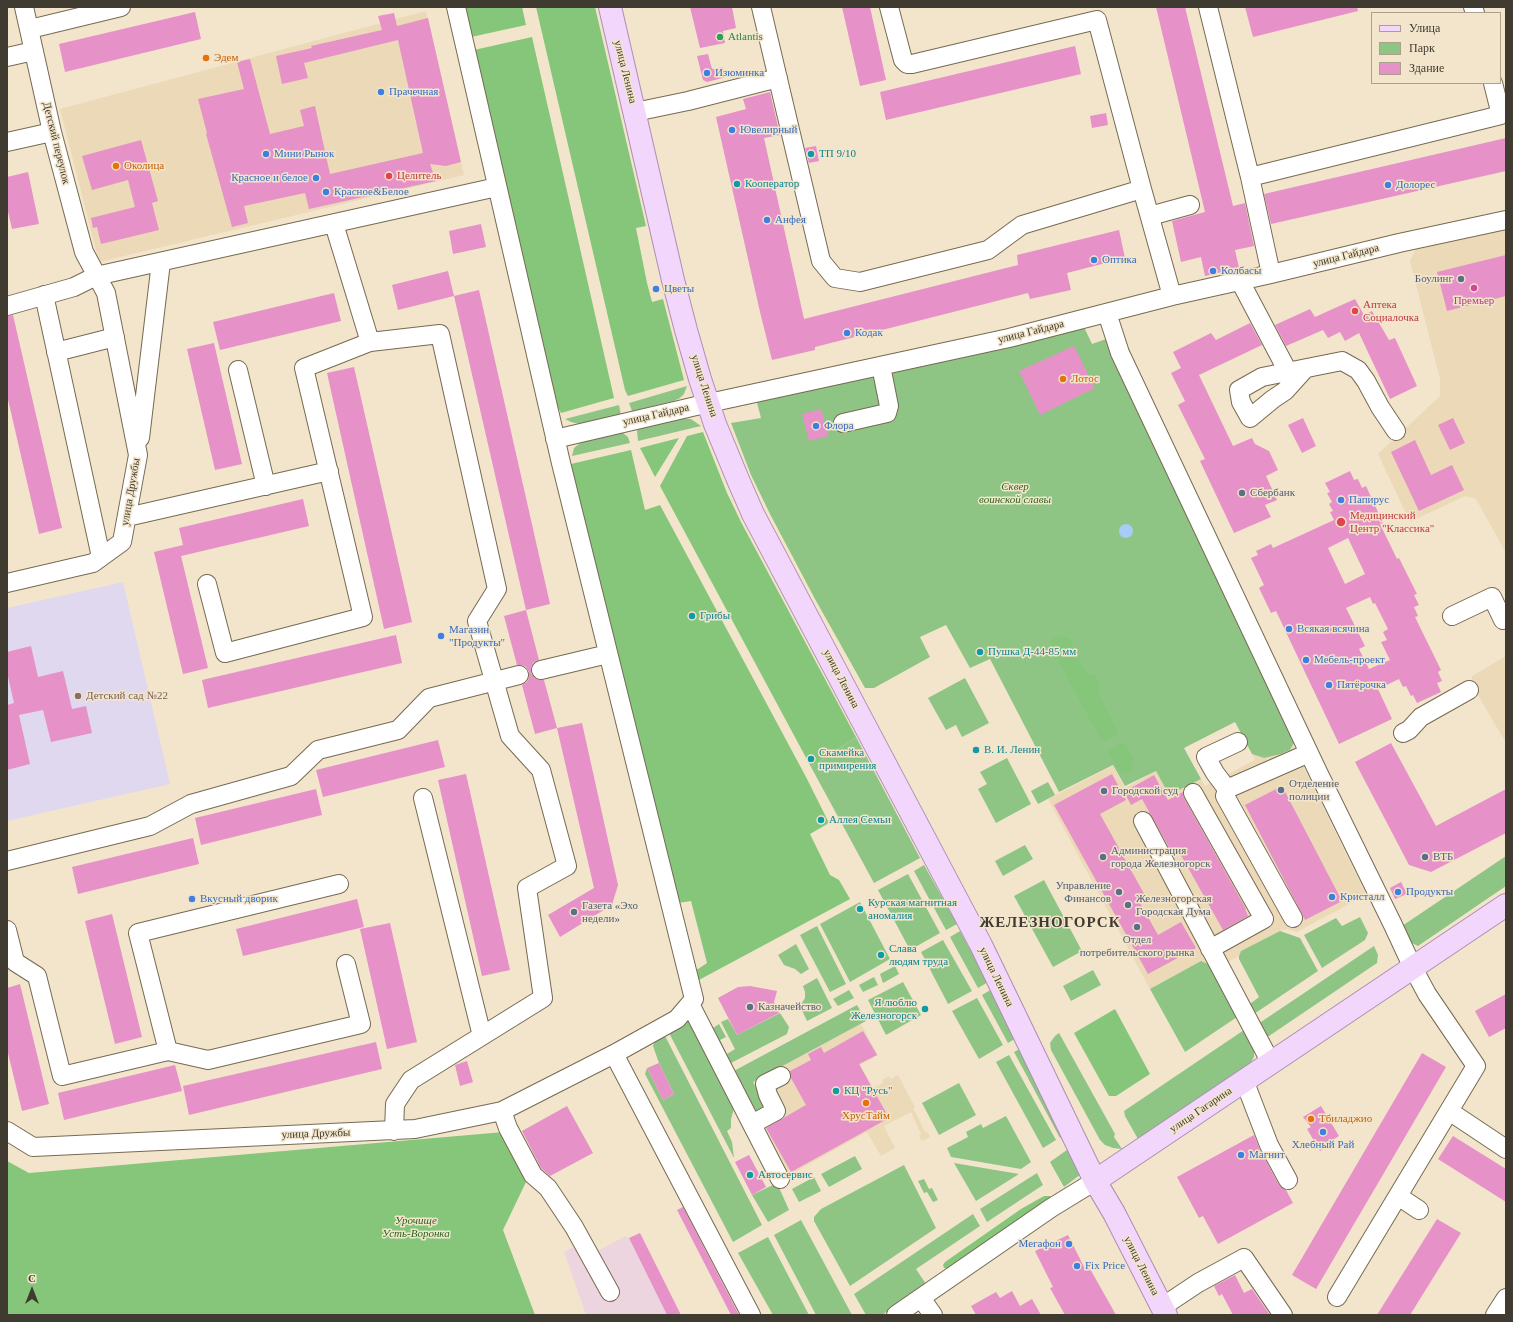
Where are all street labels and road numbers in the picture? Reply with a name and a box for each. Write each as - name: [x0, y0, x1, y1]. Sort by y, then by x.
- street label: улица Ленина: [611, 39, 639, 105]
- street label: Детский переулок: [39, 100, 73, 186]
- street label: улица Гайдара: [1312, 241, 1380, 271]
- street label: улица Гайдара: [997, 317, 1065, 347]
- street label: улица Ленина: [688, 353, 720, 419]
- street label: улица Гайдара: [622, 401, 690, 429]
- street label: улица Дружбы: [119, 457, 143, 527]
- street label: улица Ленина: [820, 647, 862, 711]
- street label: улица Ленина: [976, 945, 1016, 1009]
- street label: улица Гагарина: [1167, 1084, 1235, 1136]
- street label: улица Дружбы: [282, 1126, 350, 1142]
- street label: улица Ленина: [1120, 1234, 1162, 1298]

